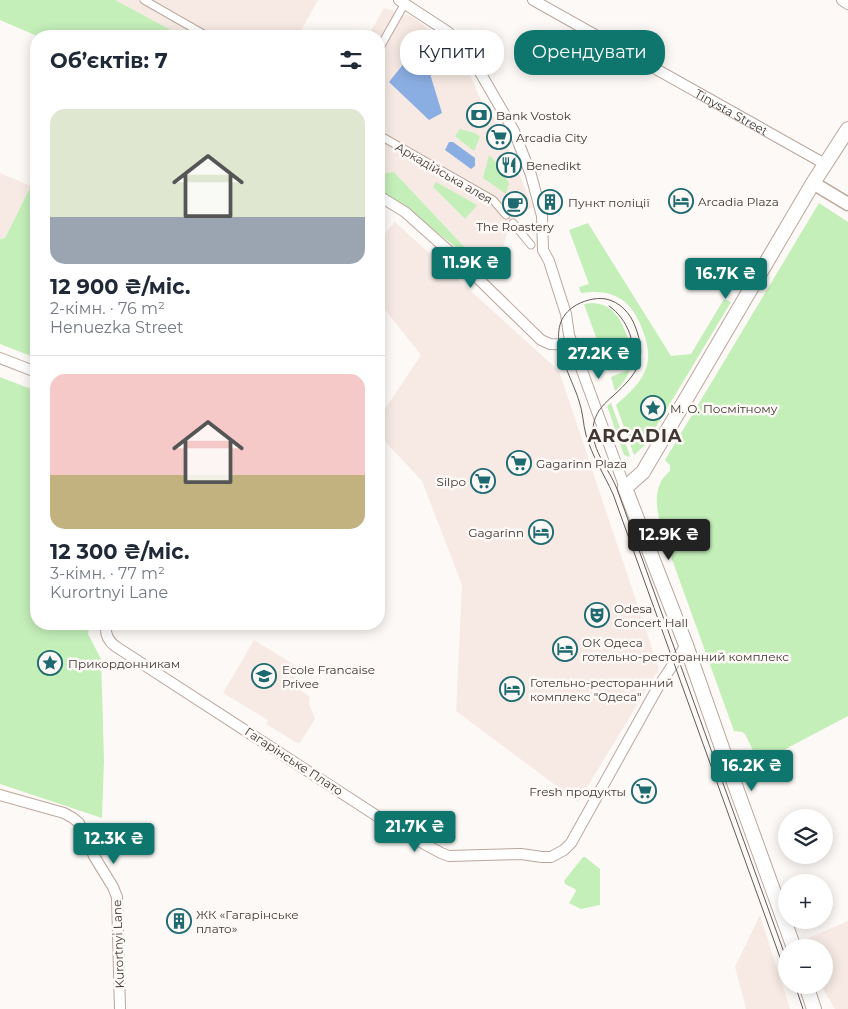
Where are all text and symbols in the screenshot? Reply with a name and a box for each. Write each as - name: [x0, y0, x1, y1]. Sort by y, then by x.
- chip: Купити: [400, 30, 504, 75]
- chip: Орендувати: [514, 30, 665, 75]
- icon: filters: [337, 46, 365, 74]
- text: Об’єктів: 7: [50, 48, 168, 73]
- street label: Tinysta Street: [693, 85, 771, 138]
- bank icon: Bank Vostok: [466, 102, 492, 128]
- place label: Bank Vostok: [496, 108, 572, 123]
- supermarket icon: Arcadia City: [486, 124, 512, 150]
- place label: Arcadia City: [516, 130, 588, 145]
- street label: Аркадійська алея: [393, 139, 495, 207]
- icon: home: [163, 141, 253, 231]
- restaurant icon: Benedikt: [496, 152, 522, 178]
- place label: Benedikt: [526, 158, 581, 173]
- hotel icon: Arcadia Plaza: [668, 188, 694, 214]
- building icon: Пункт поліції: [537, 189, 563, 215]
- cafe icon: The Roastery: [502, 191, 528, 217]
- place label: Arcadia Plaza: [698, 194, 779, 209]
- place label: Пункт поліції: [568, 195, 650, 210]
- place label: The Roastery: [476, 219, 554, 234]
- pin: 11.9K ₴: [425, 246, 517, 289]
- text: 11.9K ₴: [443, 253, 499, 272]
- pin: 16.7K ₴: [680, 258, 772, 300]
- text: 16.7K ₴: [696, 264, 756, 283]
- text: 12 900 ₴/міс.: [50, 274, 191, 299]
- text: 2-кімн. · 76 m²: [50, 299, 165, 318]
- text: Henuezka Street: [50, 318, 183, 337]
- pin: 27.2K ₴: [553, 338, 645, 380]
- text: 27.2K ₴: [568, 344, 630, 363]
- place icon: М. О. Посмітному: [640, 395, 666, 421]
- place label: М. О. Посмітному: [670, 401, 778, 416]
- icon: home: [163, 407, 253, 497]
- district label: ARCADIA: [586, 425, 683, 447]
- supermarket icon: Gagarinn Plaza: [506, 450, 532, 476]
- place label: Gagarinn Plaza: [536, 456, 627, 471]
- supermarket icon: Silpo: [470, 468, 496, 494]
- place label: Silpo: [437, 474, 466, 489]
- pin: 12.9K ₴: [623, 518, 715, 561]
- hotel icon: Gagarinn: [528, 519, 554, 545]
- place label: Gagarinn: [468, 525, 524, 540]
- text: 12.9K ₴: [639, 525, 699, 544]
- text: 12 300 ₴/міс.: [50, 539, 190, 564]
- text: 3-кімн. · 77 m²: [50, 564, 165, 583]
- text: Kurortnyi Lane: [50, 583, 168, 602]
- place label: Odesa Concert Hall: [614, 601, 688, 630]
- theatre icon: Odesa Concert Hall: [584, 602, 610, 628]
- place label: ОК Одеса готельно-ресторанний комплекс: [582, 635, 789, 664]
- hotel icon: ОК Одеса готельно-ресторанний комплекс: [552, 636, 578, 662]
- place icon: Прикордонникам: [37, 650, 63, 676]
- place label: Прикордонникам: [68, 656, 180, 671]
- place label: Ecole Francaise Privee: [282, 662, 375, 691]
- school or university icon: Ecole Francaise Privee: [251, 663, 277, 689]
- place label: Готельно-ресторанний комплекс "Одеса": [530, 675, 673, 704]
- hotel icon: Готельно-ресторанний комплекс "Одеса": [499, 676, 525, 702]
- street label: Гагарінське Плато: [242, 724, 346, 799]
- pin: 16.2K ₴: [706, 750, 798, 792]
- text: 16.2K ₴: [722, 756, 782, 775]
- supermarket icon: Fresh продукты: [631, 778, 657, 804]
- place label: Fresh продукты: [529, 784, 626, 799]
- map controls: [778, 809, 833, 994]
- button: layers: [778, 809, 833, 864]
- pin: 21.7K ₴: [369, 810, 461, 853]
- text: 21.7K ₴: [385, 817, 445, 836]
- pin: 12.3K ₴: [68, 822, 160, 865]
- text: 12.3K ₴: [84, 829, 144, 848]
- button: +: [778, 874, 833, 929]
- street label: Kurortnyi Lane: [109, 899, 127, 989]
- place label: ЖК «Гагарінське плато»: [196, 907, 299, 936]
- building icon: ЖК «Гагарінське плато»: [166, 908, 192, 934]
- button: −: [778, 939, 833, 994]

